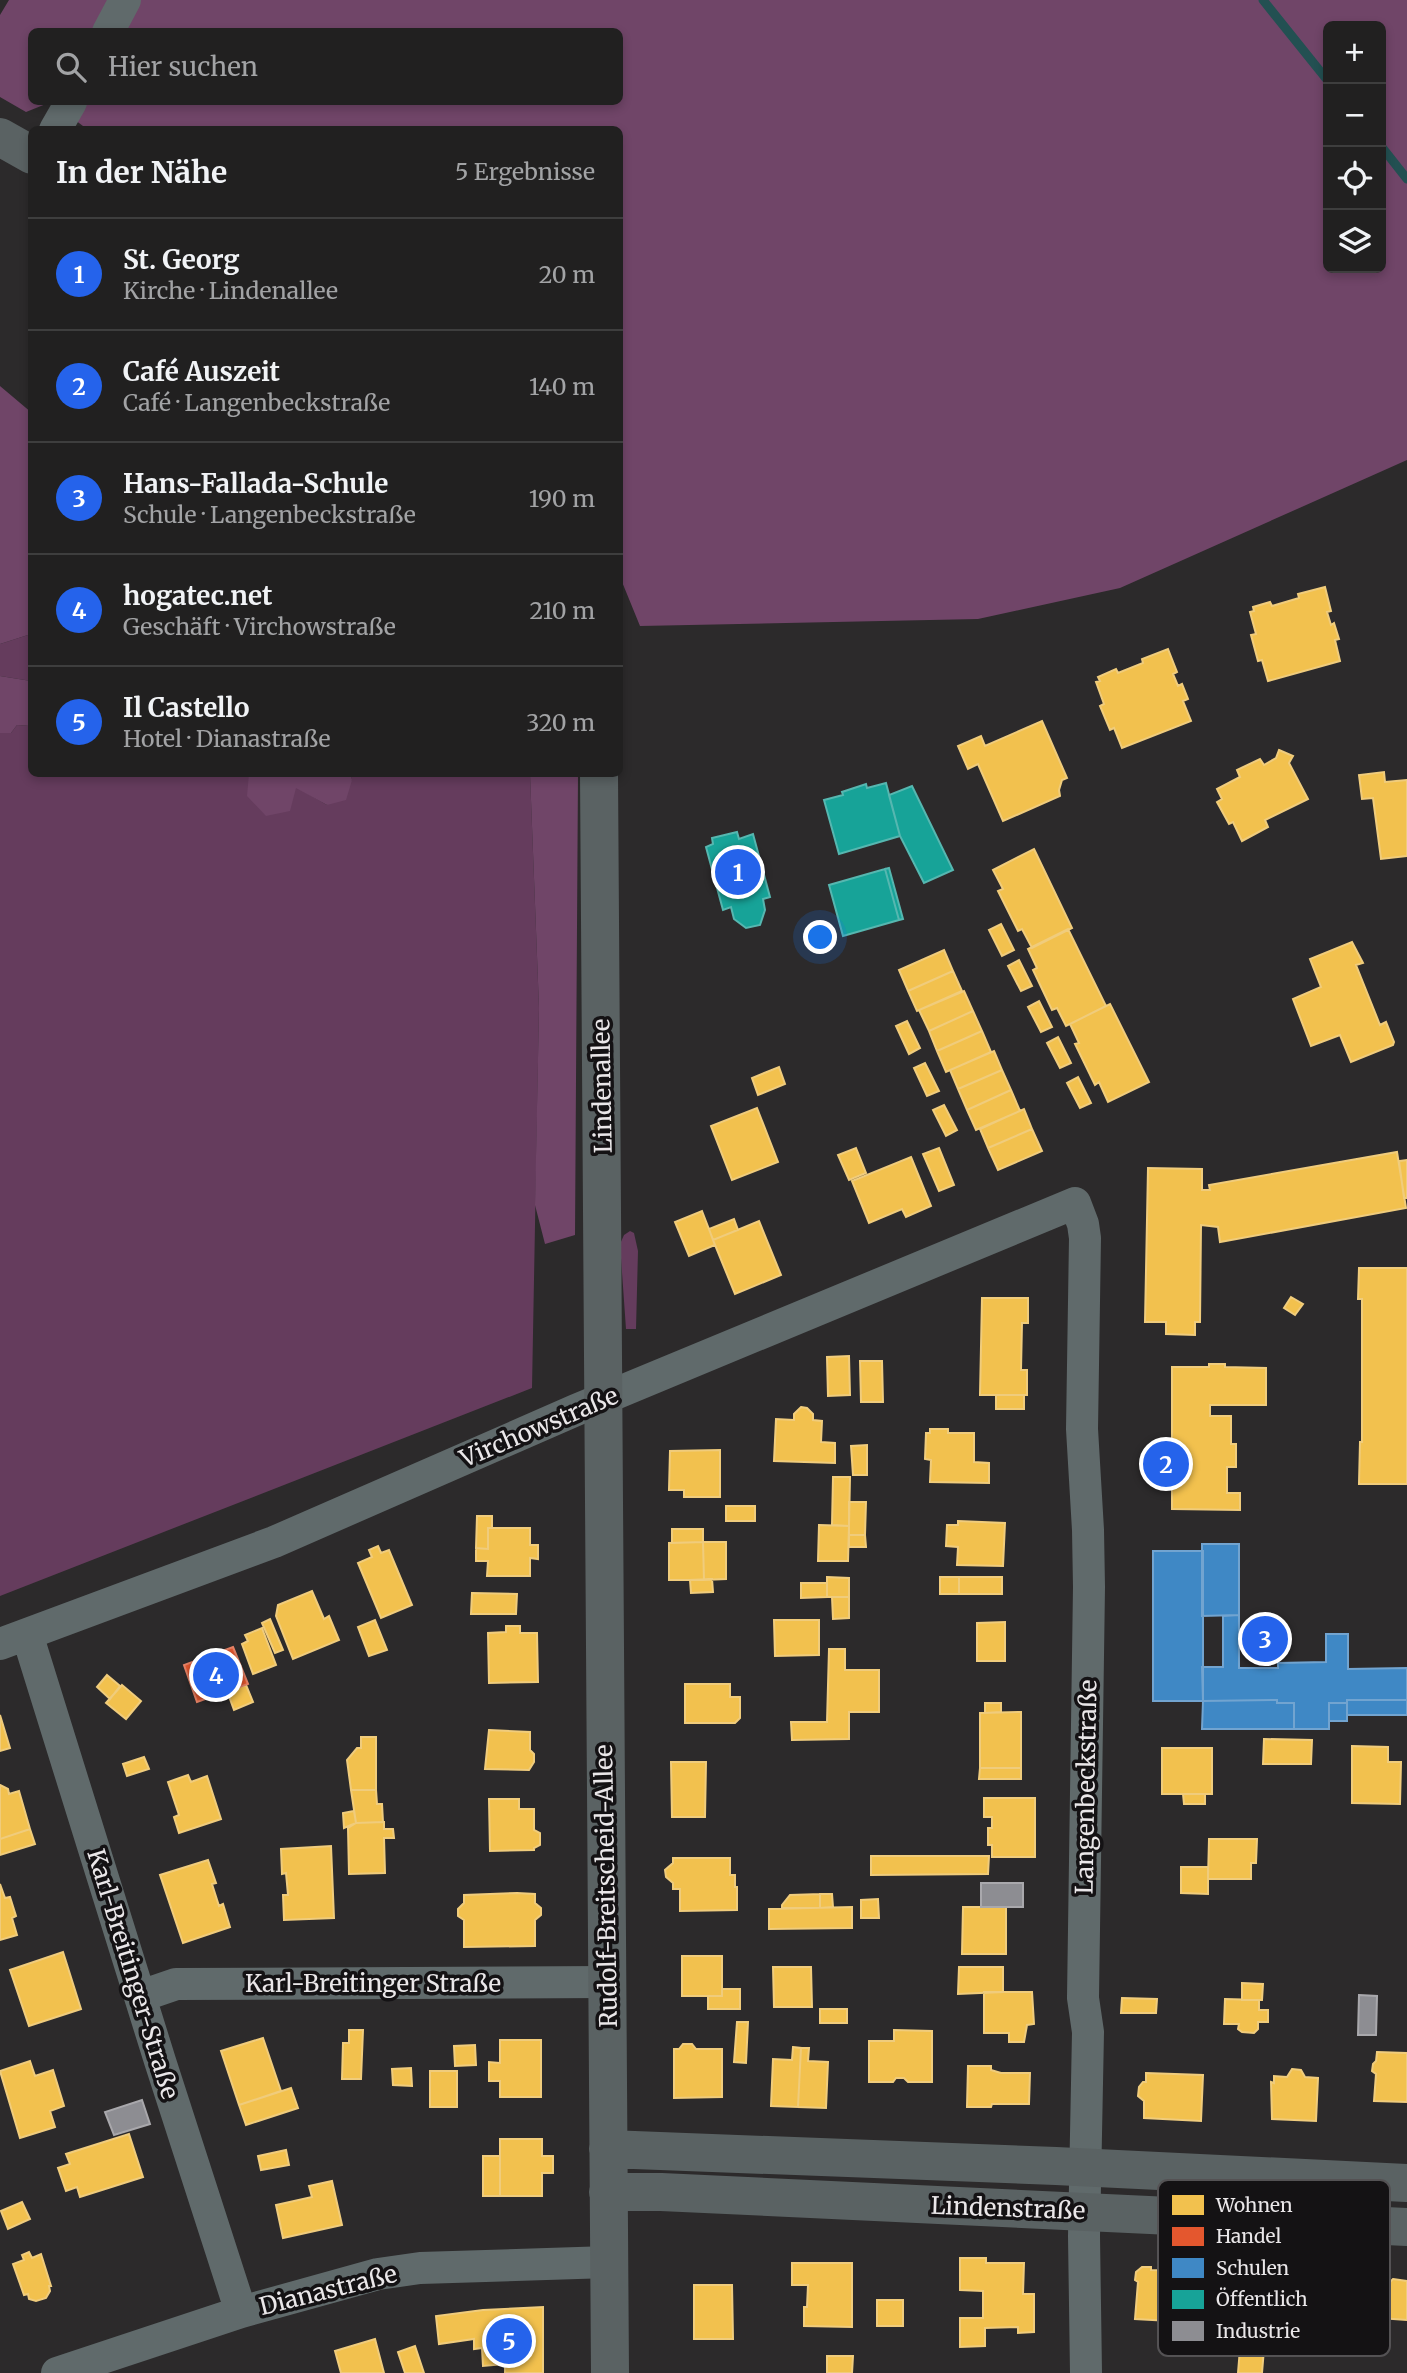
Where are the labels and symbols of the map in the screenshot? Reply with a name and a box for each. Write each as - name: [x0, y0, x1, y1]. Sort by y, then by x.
- pin: 1: [715, 846, 761, 898]
- your location: [803, 920, 837, 954]
- street label: Lindenallee: [585, 1018, 619, 1154]
- street label: Virchowstraße: [454, 1380, 623, 1475]
- pin: 2: [1143, 1438, 1189, 1490]
- pin: 3: [1242, 1613, 1288, 1665]
- pin: 4: [193, 1649, 239, 1701]
- street label: Langenbeckstraße: [1069, 1679, 1103, 1895]
- street label: Rudolf-Breitscheid-Allee: [588, 1744, 624, 2028]
- street label: Karl-Breitinger-Straße: [80, 1845, 186, 2103]
- street label: Karl-Breitinger Straße: [245, 1968, 501, 1999]
- legend: [1158, 2180, 1390, 2356]
- street label: Lindenstraße: [930, 2190, 1086, 2226]
- text: Wohnen: [1215, 2193, 1293, 2217]
- text: Handel: [1216, 2224, 1281, 2248]
- text: Schulen: [1216, 2256, 1290, 2280]
- street label: Dianastraße: [256, 2258, 400, 2322]
- text: Öffentlich: [1216, 2287, 1308, 2311]
- pin: 5: [486, 2315, 532, 2367]
- text: Industrie: [1216, 2319, 1300, 2343]

